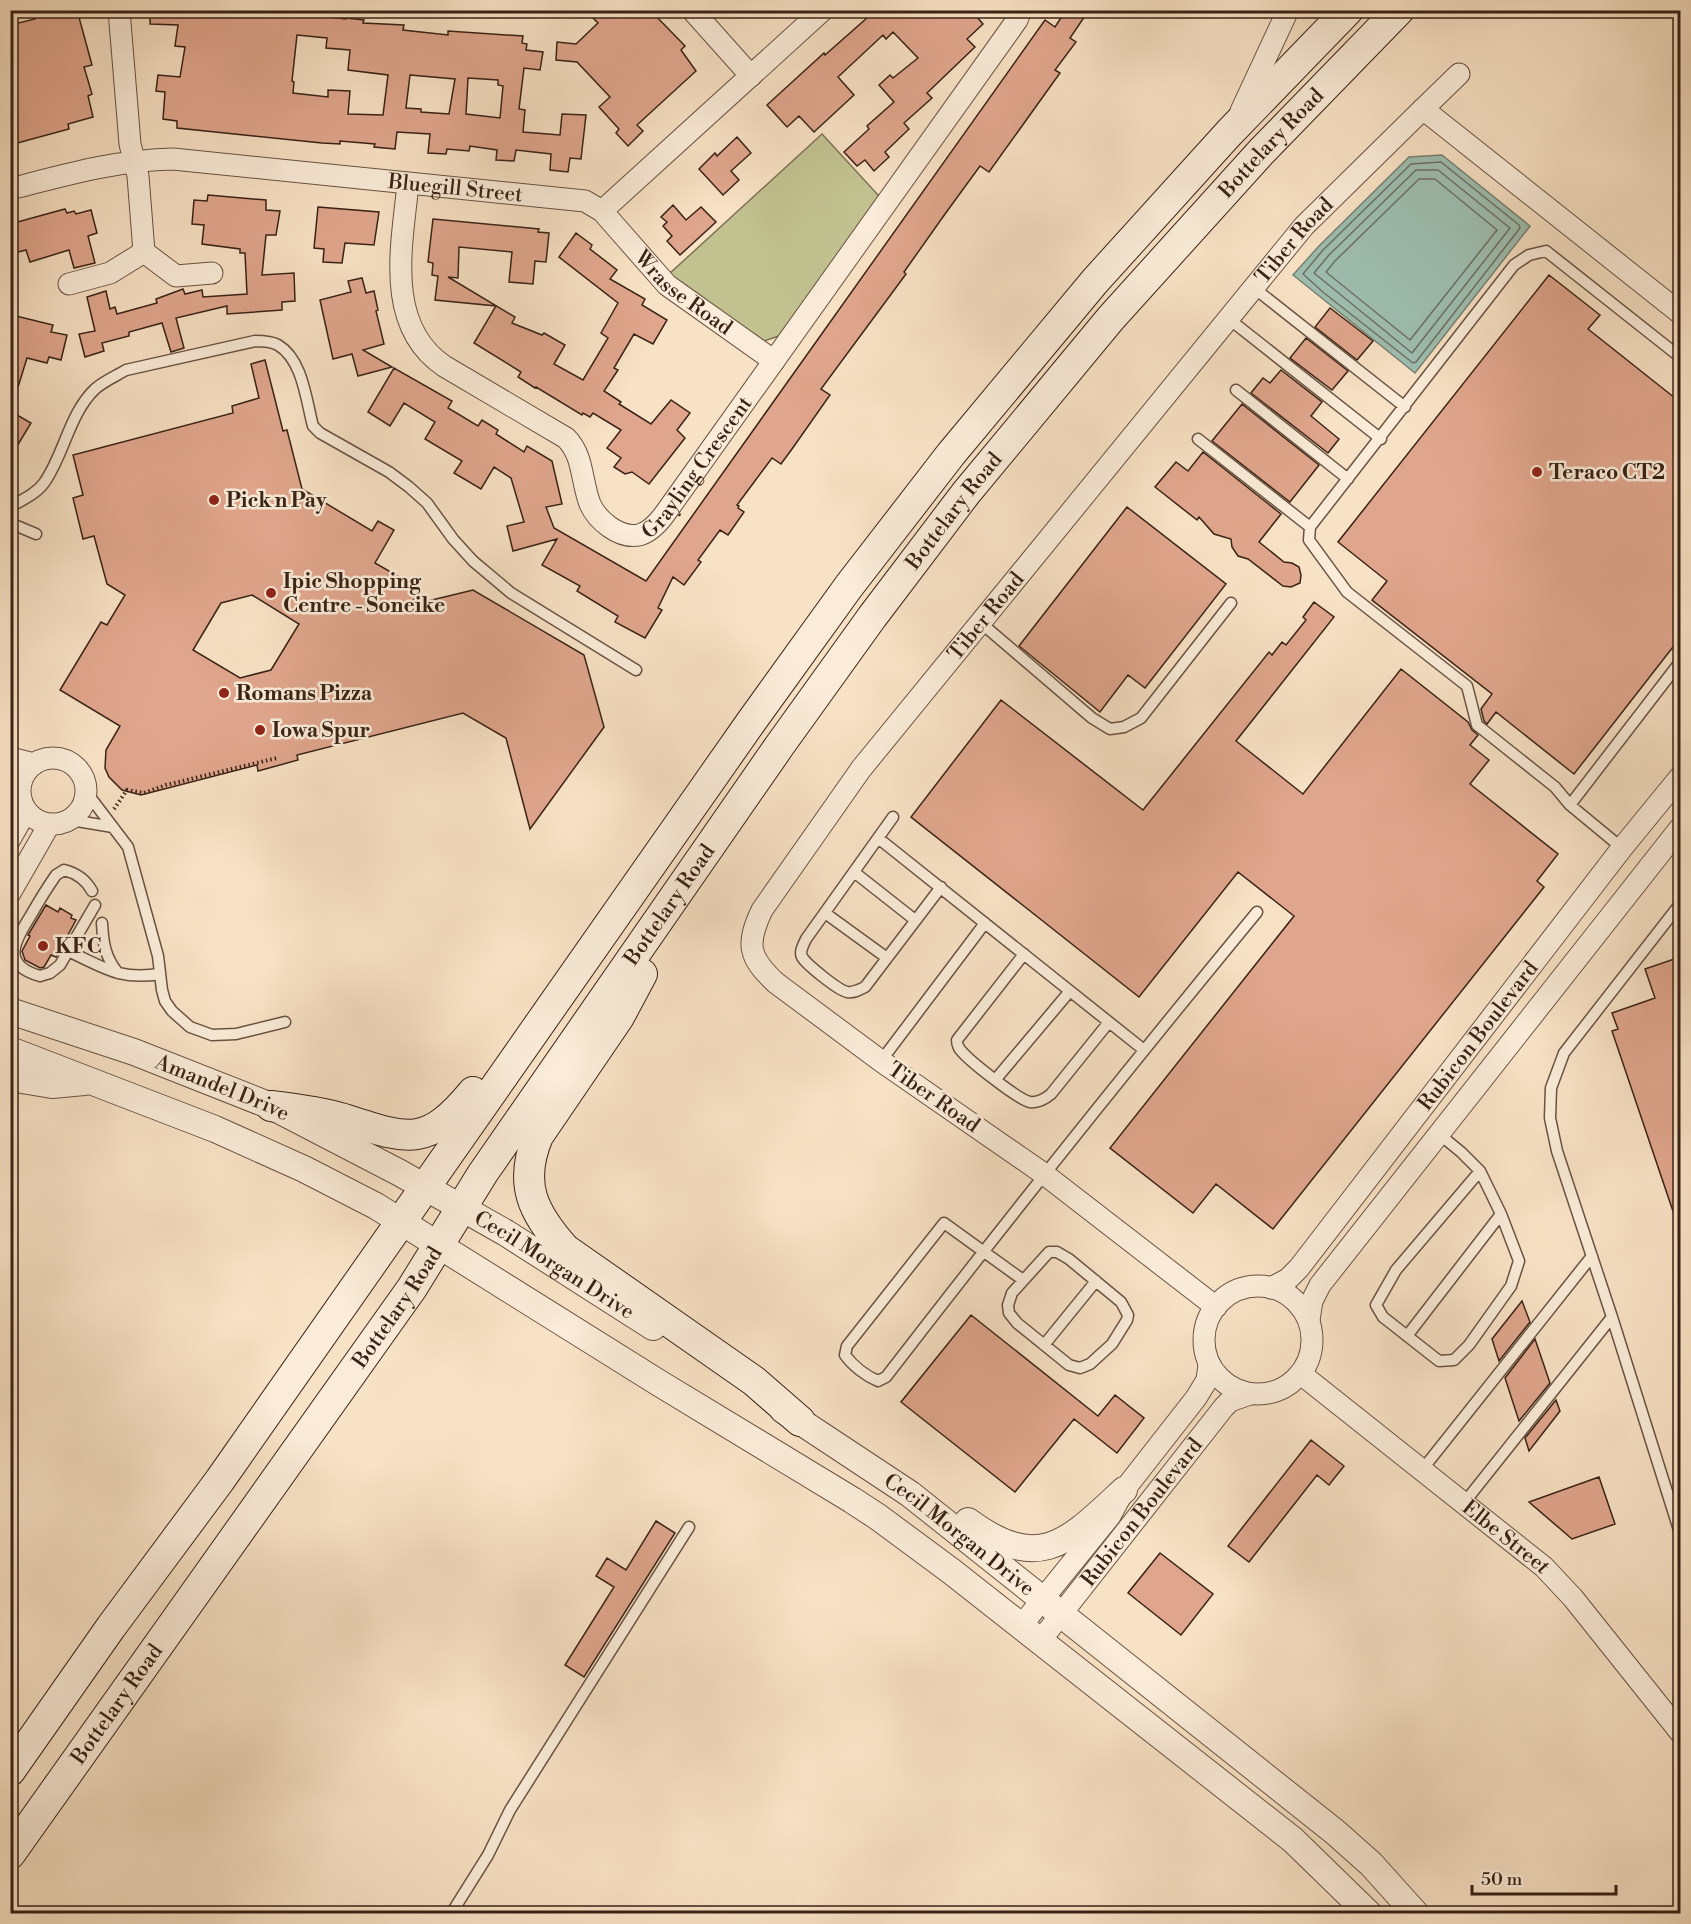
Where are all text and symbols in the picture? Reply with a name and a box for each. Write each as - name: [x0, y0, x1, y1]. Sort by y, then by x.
- street label: Bottelary Road: [1213, 83, 1330, 205]
- street label: Bluegill Street: [386, 169, 524, 209]
- street label: Tiber Road: [1250, 192, 1339, 290]
- street label: Wrasse Road: [628, 244, 737, 341]
- street label: Grayling Crescent: [637, 391, 759, 545]
- street label: Bottelary Road: [900, 447, 1008, 576]
- place label: Teraco CT2: [1549, 460, 1665, 486]
- marker: Teraco CT2: [1530, 465, 1544, 479]
- place label: Pick n Pay: [226, 488, 327, 514]
- marker: Pick n Pay: [207, 493, 221, 507]
- street label: Tiber Road: [943, 567, 1030, 666]
- place label: Ipic Shopping Centre - Soneike: [283, 569, 445, 619]
- marker: Ipic Shopping Centre - Soneike: [264, 586, 278, 600]
- place label: Romans Pizza: [236, 681, 373, 707]
- marker: Romans Pizza: [217, 686, 231, 700]
- place label: Iowa Spur: [272, 718, 370, 744]
- marker: Iowa Spur: [253, 723, 267, 737]
- street label: Bottelary Road: [618, 840, 721, 972]
- place label: KFC: [55, 934, 102, 960]
- marker: KFC: [36, 939, 50, 953]
- street label: Rubicon Boulevard: [1413, 956, 1544, 1116]
- street label: Amandel Drive: [150, 1049, 294, 1127]
- street label: Tiber Road: [882, 1057, 984, 1139]
- street label: Cecil Morgan Drive: [469, 1206, 639, 1326]
- street label: Bottelary Road: [347, 1242, 448, 1374]
- street label: Rubicon Boulevard: [1076, 1433, 1209, 1592]
- street label: Cecil Morgan Drive: [879, 1468, 1039, 1602]
- street label: Elbe Street: [1456, 1495, 1556, 1580]
- street label: Bottelary Road: [65, 1639, 169, 1771]
- scale bar: [1472, 1858, 1616, 1896]
- text: 50 m: [1481, 1868, 1523, 1891]

